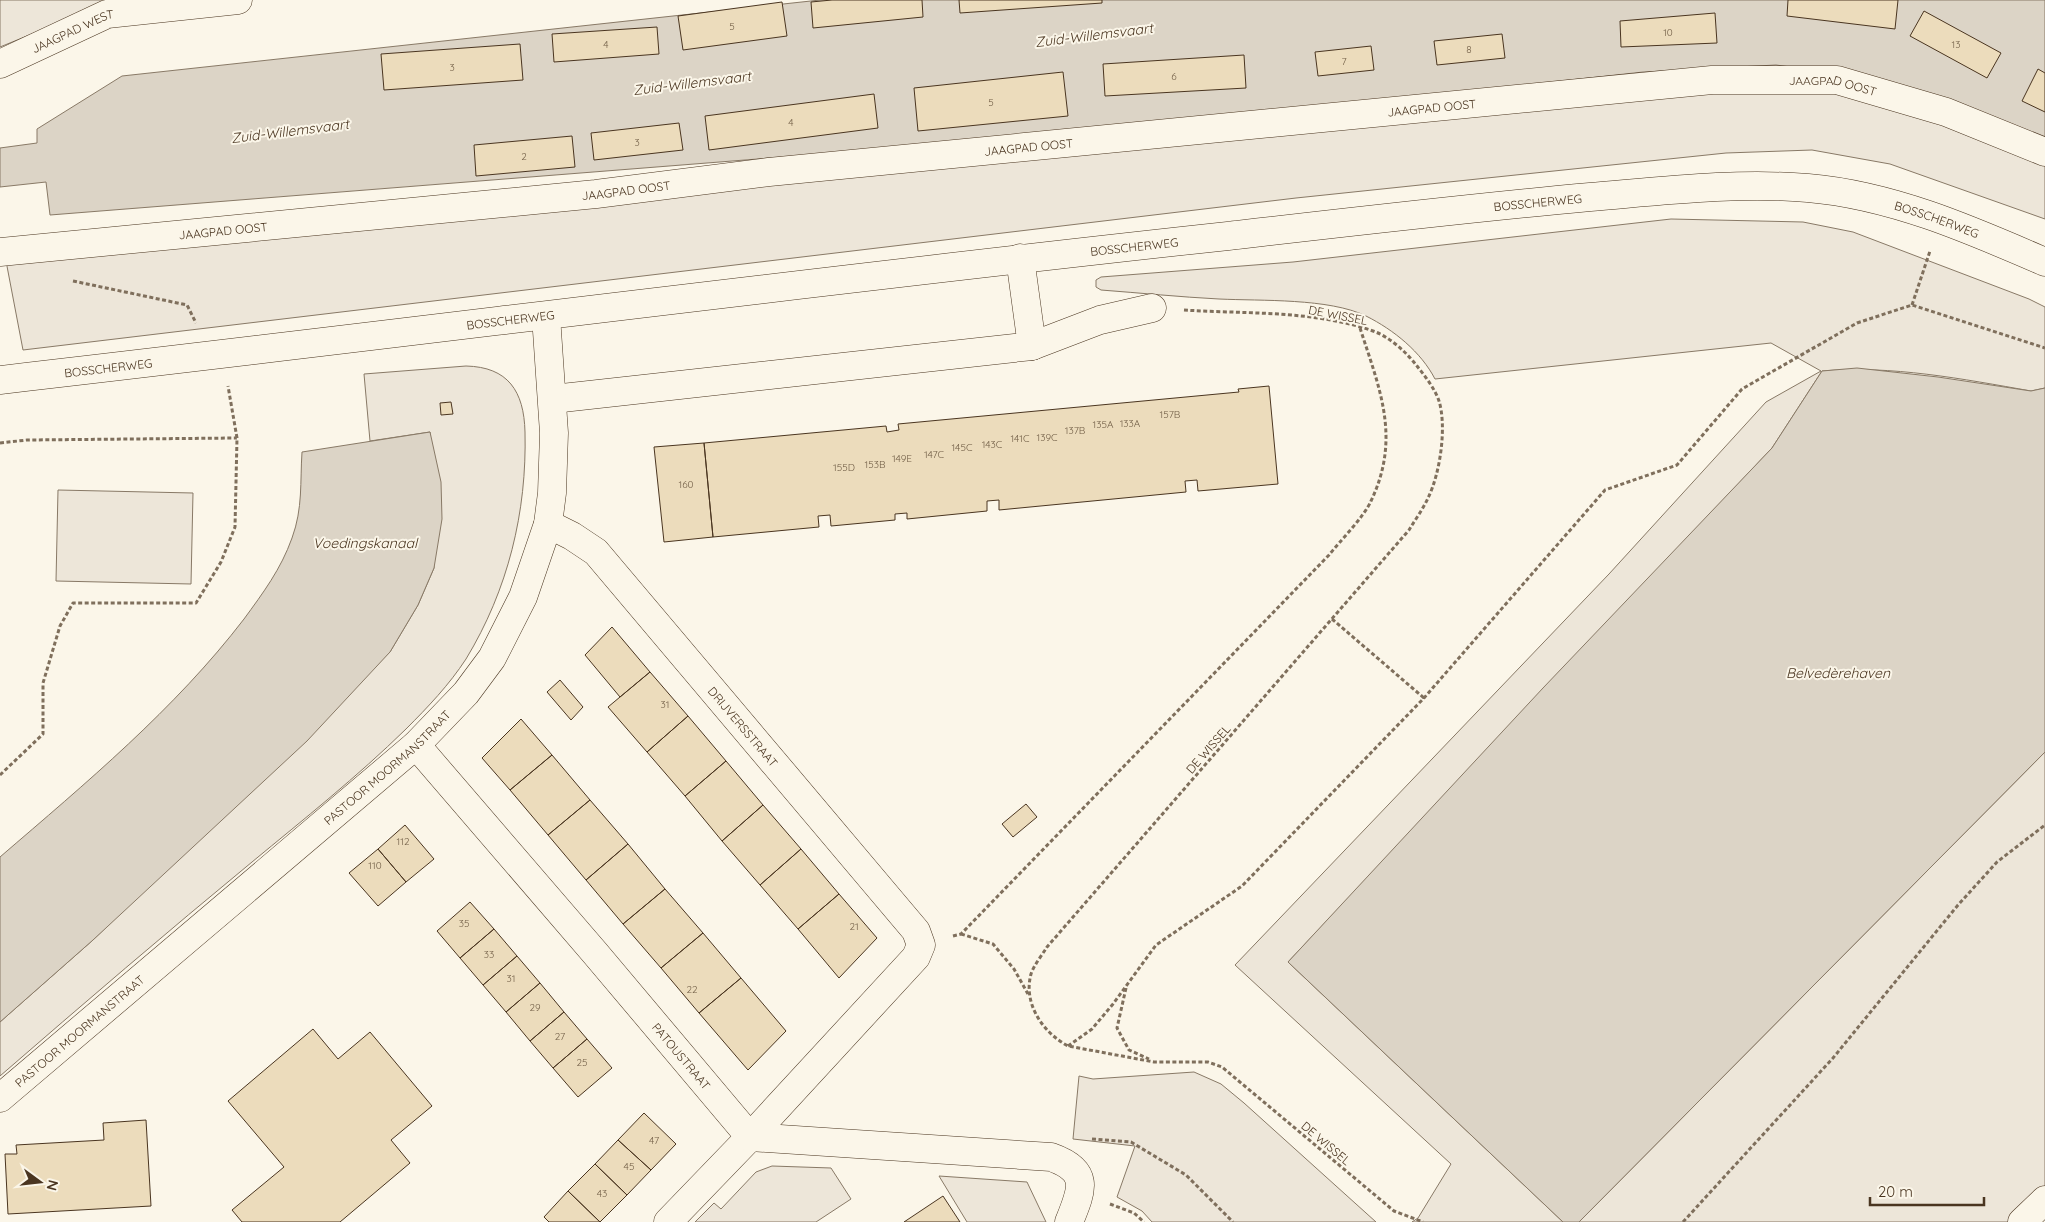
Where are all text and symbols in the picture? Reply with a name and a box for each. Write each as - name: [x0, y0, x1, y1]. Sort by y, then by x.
- street label: JAAGPAD WEST: [29, 6, 114, 56]
- water label: Zuid-Willemsvaart: [1034, 19, 1156, 51]
- house number: 5: [729, 20, 735, 33]
- house number: 10: [1663, 26, 1673, 39]
- house number: 4: [603, 38, 609, 51]
- house number: 13: [1952, 38, 1960, 51]
- house number: 8: [1466, 43, 1472, 56]
- house number: 7: [1341, 55, 1347, 68]
- house number: 3: [449, 61, 455, 74]
- water label: Zuid-Willemsvaart: [632, 67, 754, 99]
- house number: 6: [1171, 70, 1177, 83]
- street label: JAAGPAD OOST: [1789, 72, 1878, 99]
- house number: 5: [988, 96, 994, 109]
- street label: JAAGPAD OOST: [1386, 96, 1477, 119]
- water label: Zuid-Willemsvaart: [230, 115, 352, 147]
- house number: 4: [788, 116, 794, 129]
- street label: JAAGPAD OOST: [983, 135, 1074, 158]
- house number: 3: [634, 136, 640, 149]
- house number: 2: [521, 150, 527, 163]
- street label: JAAGPAD OOST: [581, 177, 671, 203]
- street label: BOSSCHERWEG: [1493, 190, 1583, 214]
- street label: BOSSCHERWEG: [1893, 197, 1981, 241]
- street label: JAAGPAD OOST: [178, 219, 268, 242]
- street label: BOSSCHERWEG: [1089, 234, 1179, 259]
- street label: DE WISSEL: [1307, 302, 1369, 328]
- street label: BOSSCHERWEG: [466, 307, 555, 332]
- street label: BOSSCHERWEG: [63, 355, 153, 380]
- house number: 157B: [1160, 408, 1181, 421]
- house number: 133A: [1120, 417, 1141, 430]
- house number: 135A: [1093, 418, 1114, 431]
- house number: 137B: [1065, 424, 1086, 437]
- house number: 139C: [1036, 431, 1058, 444]
- house number: 141C: [1011, 432, 1030, 445]
- house number: 143C: [982, 438, 1003, 451]
- house number: 145C: [952, 441, 973, 454]
- house number: 147C: [924, 448, 944, 461]
- house number: 149E: [892, 452, 912, 465]
- house number: 153B: [865, 458, 886, 471]
- house number: 155D: [833, 461, 855, 474]
- house number: 160: [678, 478, 694, 491]
- water label: Voedingskanaal: [313, 534, 419, 552]
- water label: Belvedèrehaven: [1786, 664, 1891, 682]
- street label: DRIJVERSSTRAAT: [705, 683, 781, 770]
- house number: 31: [661, 698, 669, 711]
- street label: PASTOOR MOORMANSTRAAT: [320, 707, 453, 828]
- street label: DE WISSEL: [1183, 721, 1234, 777]
- house number: 112: [397, 835, 410, 848]
- house number: 110: [368, 859, 382, 872]
- house number: 35: [459, 917, 469, 930]
- house number: 21: [849, 920, 859, 933]
- house number: 33: [484, 948, 494, 961]
- street label: PASTOOR MOORMANSTRAAT: [12, 972, 147, 1090]
- house number: 31: [507, 972, 515, 985]
- house number: 22: [686, 983, 698, 996]
- house number: 29: [529, 1001, 541, 1014]
- street label: PATOUSTRAAT: [649, 1019, 714, 1092]
- house number: 27: [555, 1030, 565, 1043]
- house number: 25: [577, 1056, 588, 1069]
- street label: DE WISSEL: [1298, 1118, 1354, 1168]
- house number: 47: [649, 1134, 659, 1147]
- north arrow: [15, 1157, 65, 1207]
- house number: 45: [624, 1160, 634, 1173]
- scale bar: [1870, 1174, 1984, 1206]
- text: N: [43, 1178, 63, 1193]
- text: 20 m: [1878, 1182, 1913, 1201]
- house number: 43: [597, 1187, 607, 1200]

